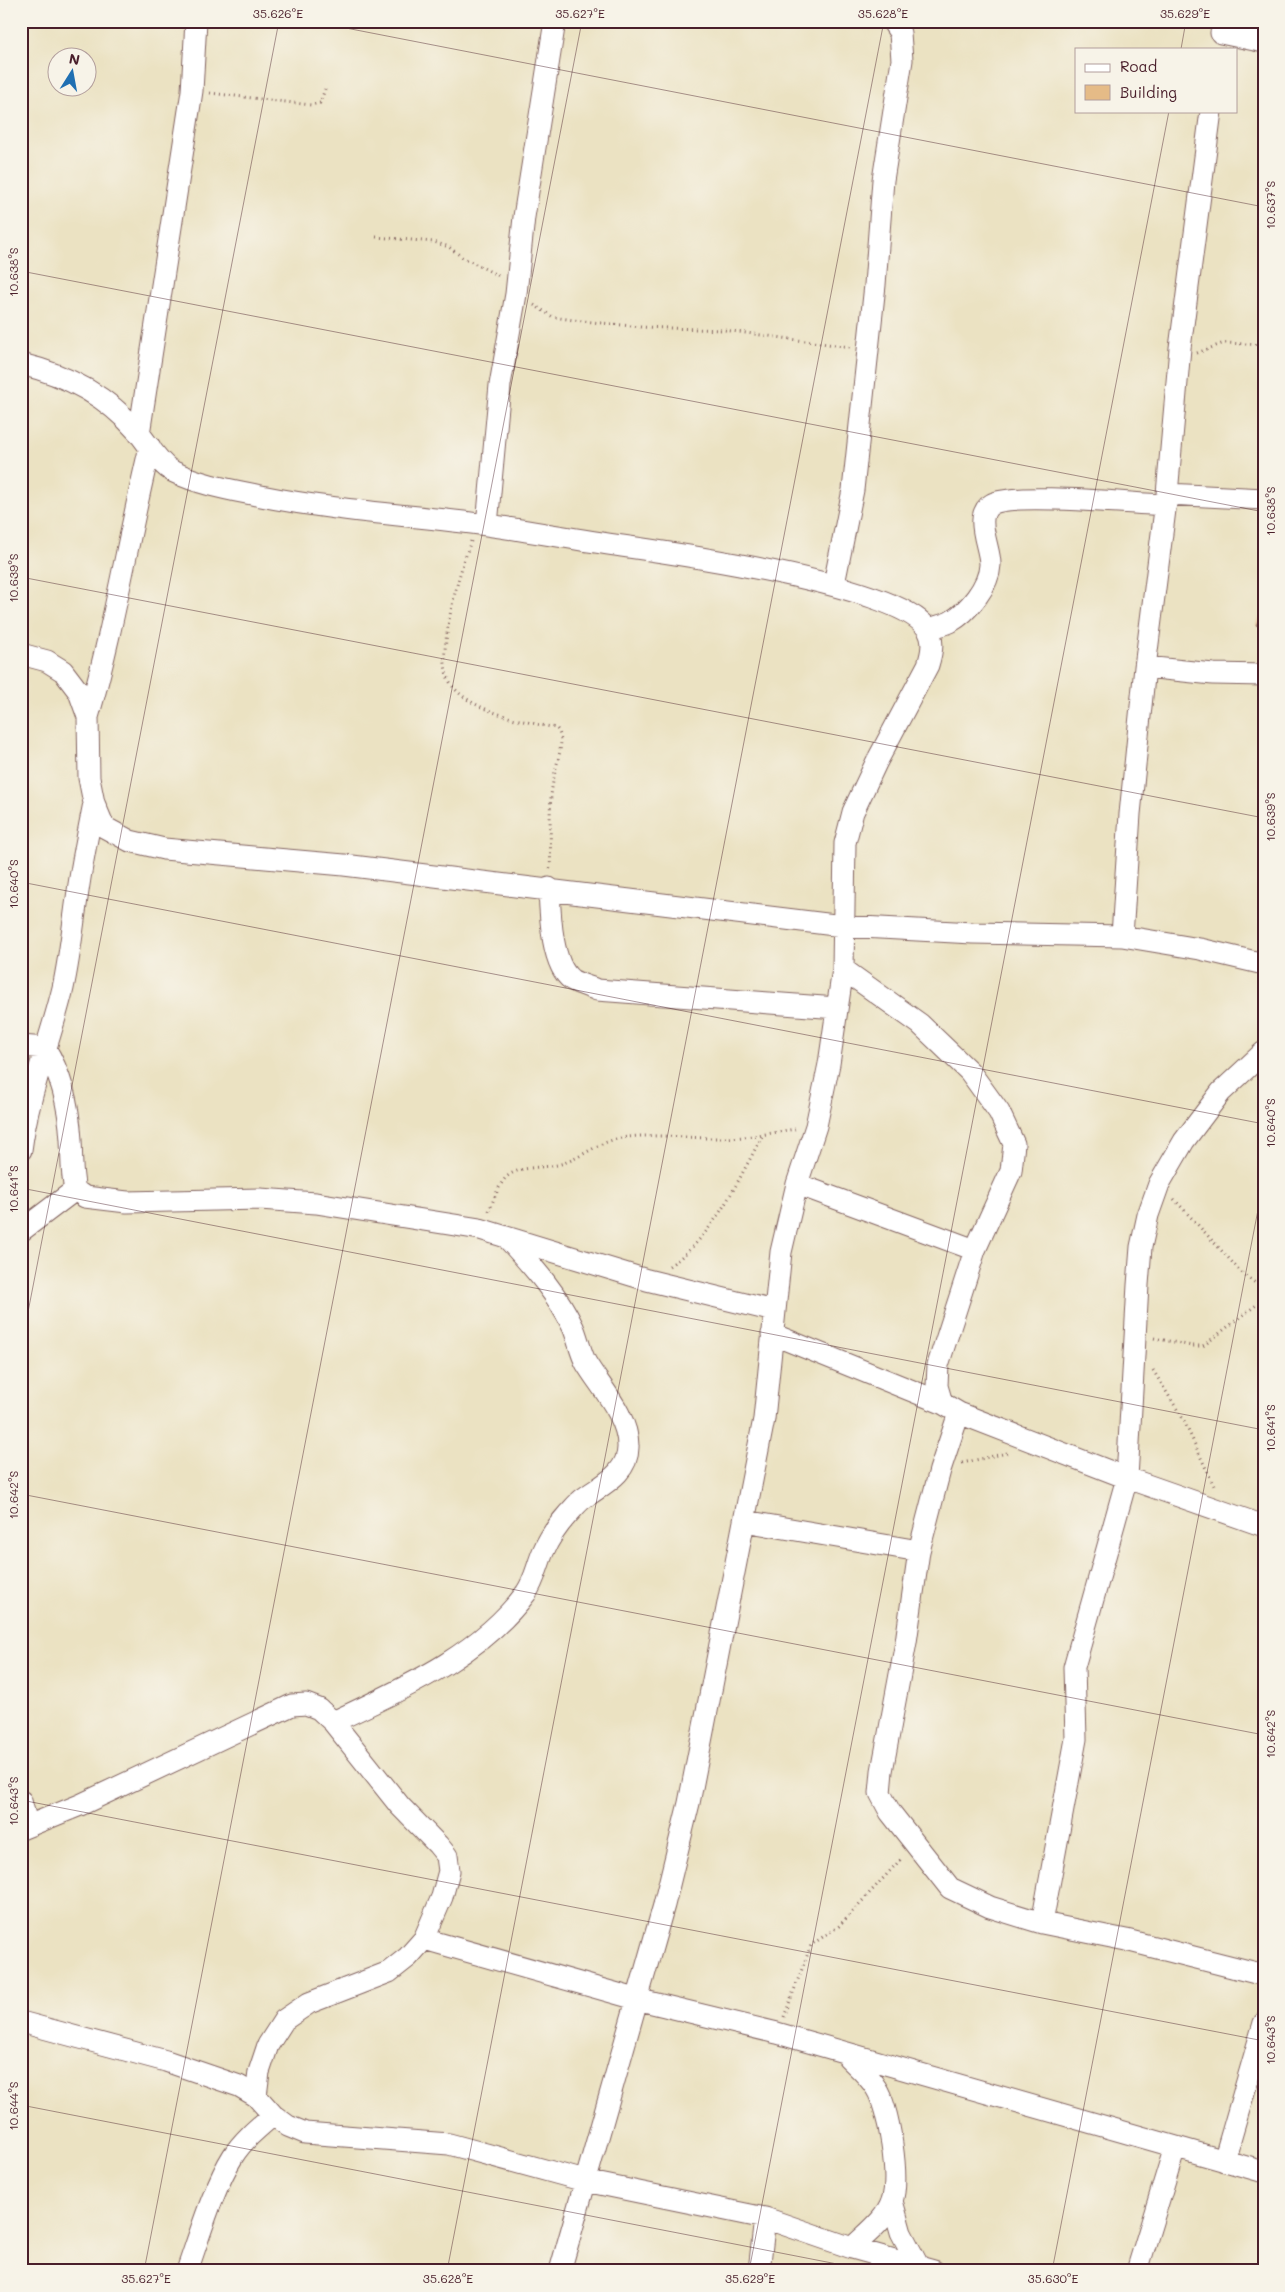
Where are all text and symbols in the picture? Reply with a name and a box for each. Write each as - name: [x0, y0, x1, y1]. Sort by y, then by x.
- text: 35.626°E: [253, 5, 303, 21]
- text: 35.627°E: [555, 5, 605, 21]
- text: 35.628°E: [858, 5, 908, 21]
- text: 35.629°E: [1160, 5, 1210, 21]
- north arrow: [48, 48, 98, 98]
- text: N: [68, 48, 82, 69]
- legend: [1075, 48, 1238, 112]
- text: Road: [1120, 56, 1157, 76]
- text: Building: [1120, 82, 1177, 102]
- text: 10.637°S: [1262, 180, 1278, 229]
- text: 10.638°S: [5, 247, 21, 297]
- text: 10.638°S: [1262, 486, 1278, 536]
- text: 10.639°S: [5, 553, 21, 603]
- text: 10.639°S: [1262, 792, 1278, 842]
- text: 10.640°S: [5, 859, 21, 909]
- text: 10.640°S: [1262, 1098, 1278, 1148]
- text: 10.641°S: [5, 1165, 21, 1213]
- text: 10.641°S: [1262, 1404, 1278, 1452]
- text: 10.642°S: [5, 1470, 21, 1519]
- text: 10.642°S: [1262, 1709, 1278, 1758]
- text: 10.643°S: [5, 1776, 21, 1826]
- text: 10.643°S: [1262, 2015, 1278, 2065]
- text: 10.644°S: [5, 2081, 21, 2131]
- text: 35.627°E: [121, 2270, 171, 2286]
- text: 35.628°E: [423, 2270, 473, 2286]
- text: 35.629°E: [725, 2270, 775, 2286]
- text: 35.630°E: [1028, 2270, 1079, 2286]

